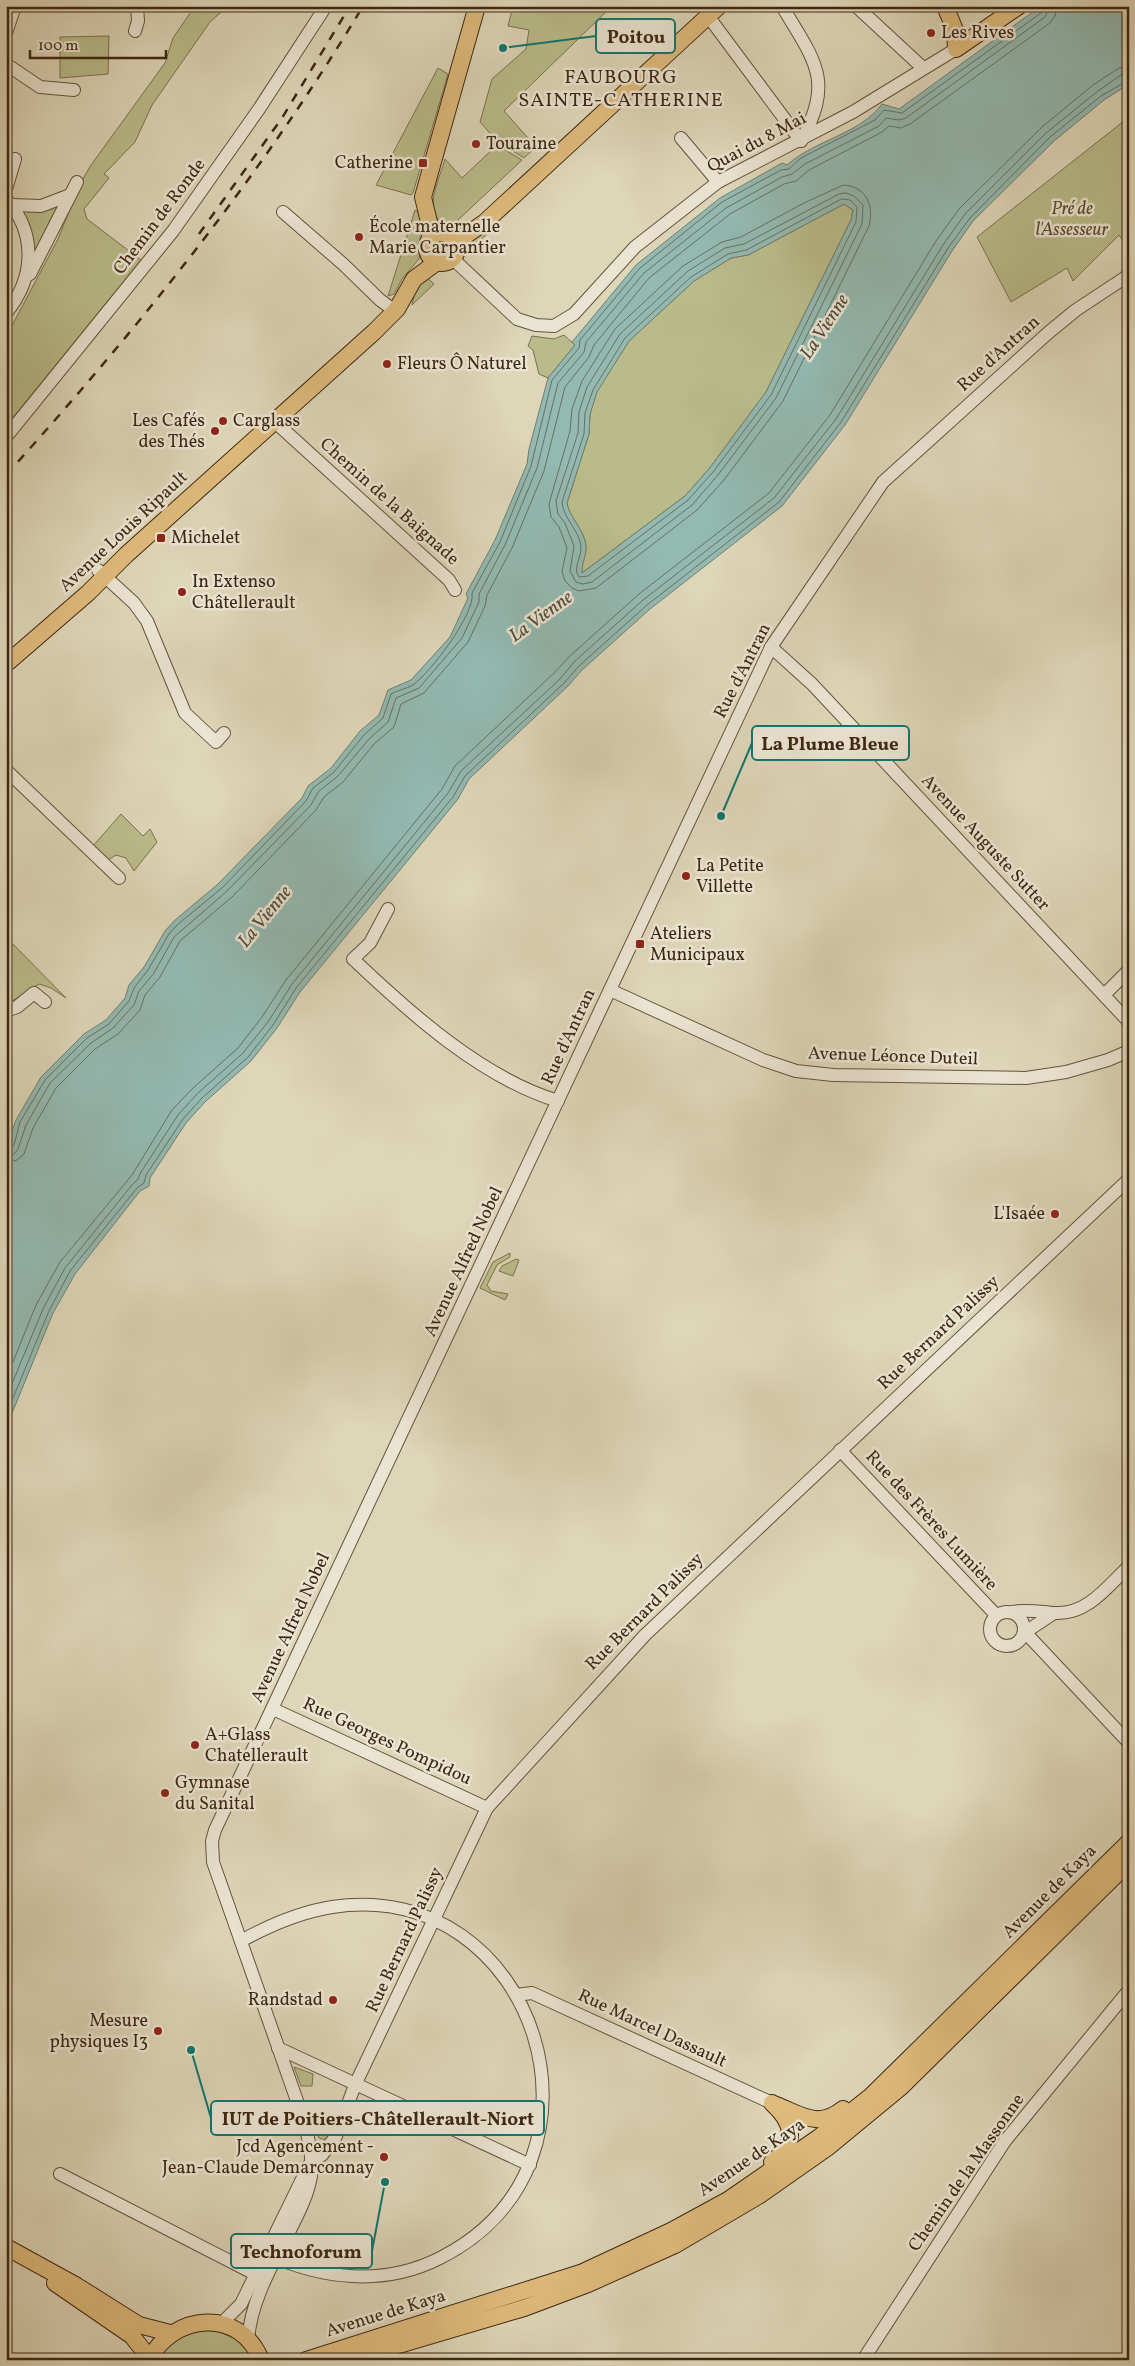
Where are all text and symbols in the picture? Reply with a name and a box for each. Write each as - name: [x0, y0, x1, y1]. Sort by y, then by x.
- callout: Poitou: [596, 19, 675, 53]
- place label: Les Rives: [941, 21, 1014, 46]
- text: Poitou: [607, 25, 666, 51]
- marker: Les Rives: [925, 27, 937, 39]
- scale bar: [30, 28, 166, 60]
- text: 100 m: [38, 36, 78, 57]
- district label: FAUBOURG SAINTE-CATHERINE: [518, 64, 724, 115]
- street label: Quai du 8 Mai: [703, 106, 811, 180]
- place label: Touraine: [486, 132, 556, 157]
- marker: Touraine: [470, 138, 482, 150]
- place label: Catherine: [335, 151, 413, 176]
- street label: Chemin de Ronde: [108, 154, 212, 280]
- marker: Catherine: [417, 157, 429, 169]
- park label: Pré de l'Assesseur: [1036, 197, 1109, 243]
- place label: École maternelle Marie Carpantier: [369, 215, 506, 261]
- marker: École maternelle Marie Carpantier: [353, 231, 365, 243]
- water label: La Vienne: [794, 289, 856, 365]
- street label: Rue d'Antran: [952, 310, 1046, 398]
- place label: Fleurs Ô Naturel: [397, 352, 527, 377]
- marker: Fleurs Ô Naturel: [381, 358, 393, 370]
- place label: Les Cafés des Thés: [132, 409, 205, 455]
- place label: Carglass: [233, 409, 300, 434]
- marker: Carglass: [217, 415, 229, 427]
- marker: Les Cafés des Thés: [209, 425, 221, 437]
- street label: Chemin de la Baignade: [314, 432, 464, 572]
- street label: Avenue Louis Ripault: [54, 466, 194, 598]
- place label: Michelet: [171, 526, 240, 551]
- marker: Michelet: [155, 532, 167, 544]
- place label: In Extenso Châtellerault: [192, 570, 296, 616]
- water label: La Vienne: [504, 585, 578, 649]
- marker: In Extenso Châtellerault: [176, 586, 188, 598]
- street label: Rue d'Antran: [708, 619, 778, 723]
- callout: La Plume Bleue: [752, 726, 909, 760]
- text: La Plume Bleue: [761, 732, 899, 758]
- street label: Avenue Auguste Sutter: [915, 769, 1055, 917]
- place label: La Petite Villette: [696, 854, 764, 900]
- marker: La Petite Villette: [680, 870, 692, 882]
- water label: La Vienne: [232, 880, 298, 954]
- place label: Ateliers Municipaux: [650, 922, 745, 968]
- marker: Ateliers Municipaux: [634, 938, 646, 950]
- street label: Rue d'Antran: [536, 985, 602, 1089]
- street label: Avenue Léonce Duteil: [807, 1042, 979, 1072]
- street label: Avenue Alfred Nobel: [418, 1183, 510, 1341]
- place label: L'Isaée: [993, 1202, 1045, 1227]
- marker: L'Isaée: [1049, 1208, 1061, 1220]
- street label: Rue Bernard Palissy: [873, 1270, 1005, 1396]
- street label: Rue des Frères Lumière: [859, 1445, 1003, 1597]
- street label: Rue Bernard Palissy: [580, 1547, 710, 1677]
- street label: Avenue Alfred Nobel: [245, 1549, 337, 1707]
- street label: Rue Georges Pompidou: [298, 1692, 476, 1792]
- place label: A+Glass Chatellerault: [205, 1723, 309, 1769]
- marker: A+Glass Chatellerault: [189, 1739, 201, 1751]
- place label: Gymnase du Sanital: [175, 1771, 255, 1817]
- marker: Gymnase du Sanital: [159, 1787, 171, 1799]
- street label: Avenue de Kaya: [997, 1839, 1103, 1945]
- street label: Rue Bernard Palissy: [360, 1863, 450, 2017]
- street label: Rue Marcel Dassault: [573, 1983, 731, 2075]
- place label: Randstad: [248, 1988, 323, 2013]
- marker: Randstad: [327, 1994, 339, 2006]
- place label: Mesure physiques I3: [50, 2009, 148, 2055]
- marker: Mesure physiques I3: [152, 2025, 164, 2037]
- street label: Chemin de la Massonne: [903, 2089, 1031, 2257]
- callout: IUT de Poitiers-Châtellerault-Niort: [211, 2101, 544, 2135]
- text: IUT de Poitiers-Châtellerault-Niort: [222, 2107, 534, 2133]
- street label: Avenue de Kaya: [694, 2113, 810, 2203]
- place label: Jcd Agencement - Jean-Claude Demarconnay: [162, 2135, 374, 2181]
- marker: Jcd Agencement - Jean-Claude Demarconnay: [378, 2151, 390, 2163]
- callout: Technoforum: [231, 2234, 372, 2268]
- text: Technoforum: [240, 2240, 362, 2266]
- street label: Avenue de Kaya: [323, 2284, 449, 2344]

